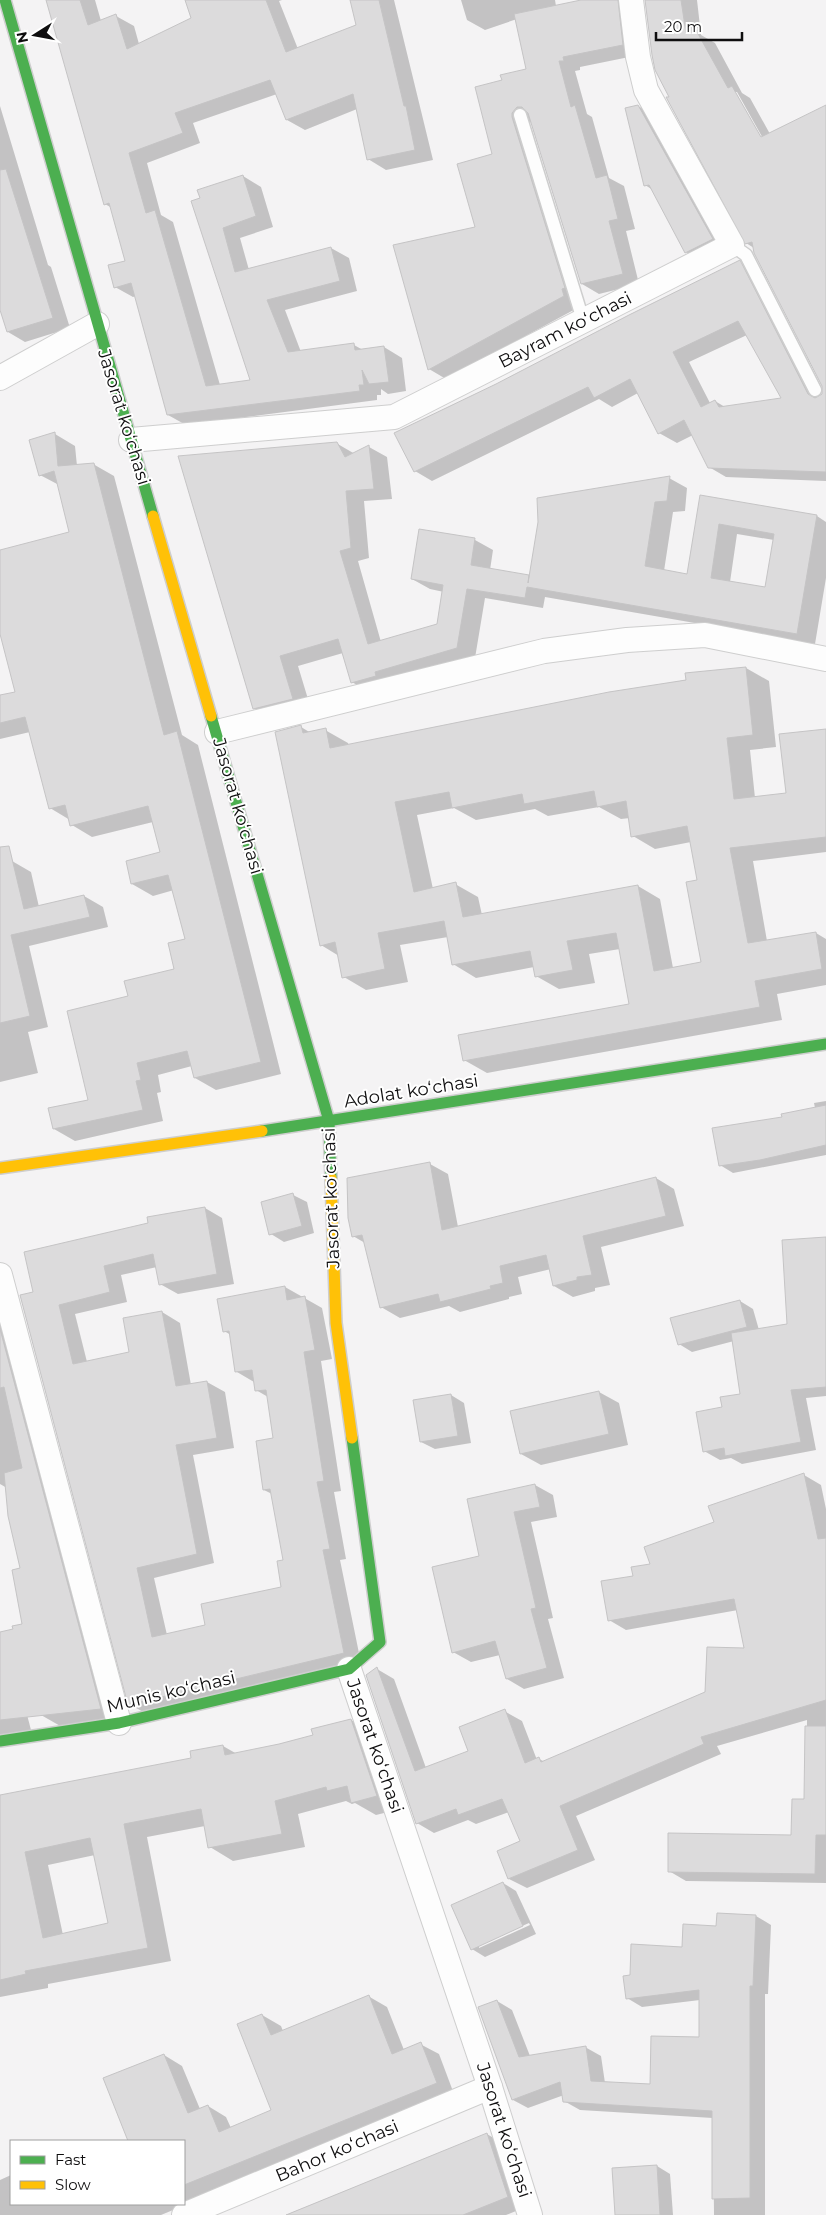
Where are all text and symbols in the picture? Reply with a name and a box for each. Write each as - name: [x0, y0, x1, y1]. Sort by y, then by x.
- north arrow: [10, 10, 60, 60]
- scale bar: [656, 10, 742, 42]
- text: 20 m: [664, 17, 702, 36]
- text: N: [12, 30, 32, 45]
- street label: Bayram koʻchasi: [495, 287, 635, 373]
- street label: Jasorat koʻchasi: [93, 345, 155, 488]
- street label: Jasorat koʻchasi: [208, 734, 268, 877]
- street label: Adolat koʻchasi: [342, 1070, 480, 1112]
- street label: Jasorat koʻchasi: [318, 1127, 344, 1270]
- street label: Munis koʻchasi: [104, 1666, 238, 1718]
- street label: Jasorat koʻchasi: [341, 1675, 408, 1816]
- street label: Jasorat koʻchasi: [471, 2059, 536, 2200]
- street label: Bahor koʻchasi: [272, 2115, 402, 2187]
- legend: [10, 2140, 185, 2205]
- text: Fast: [55, 2150, 86, 2169]
- text: Slow: [55, 2175, 91, 2194]

